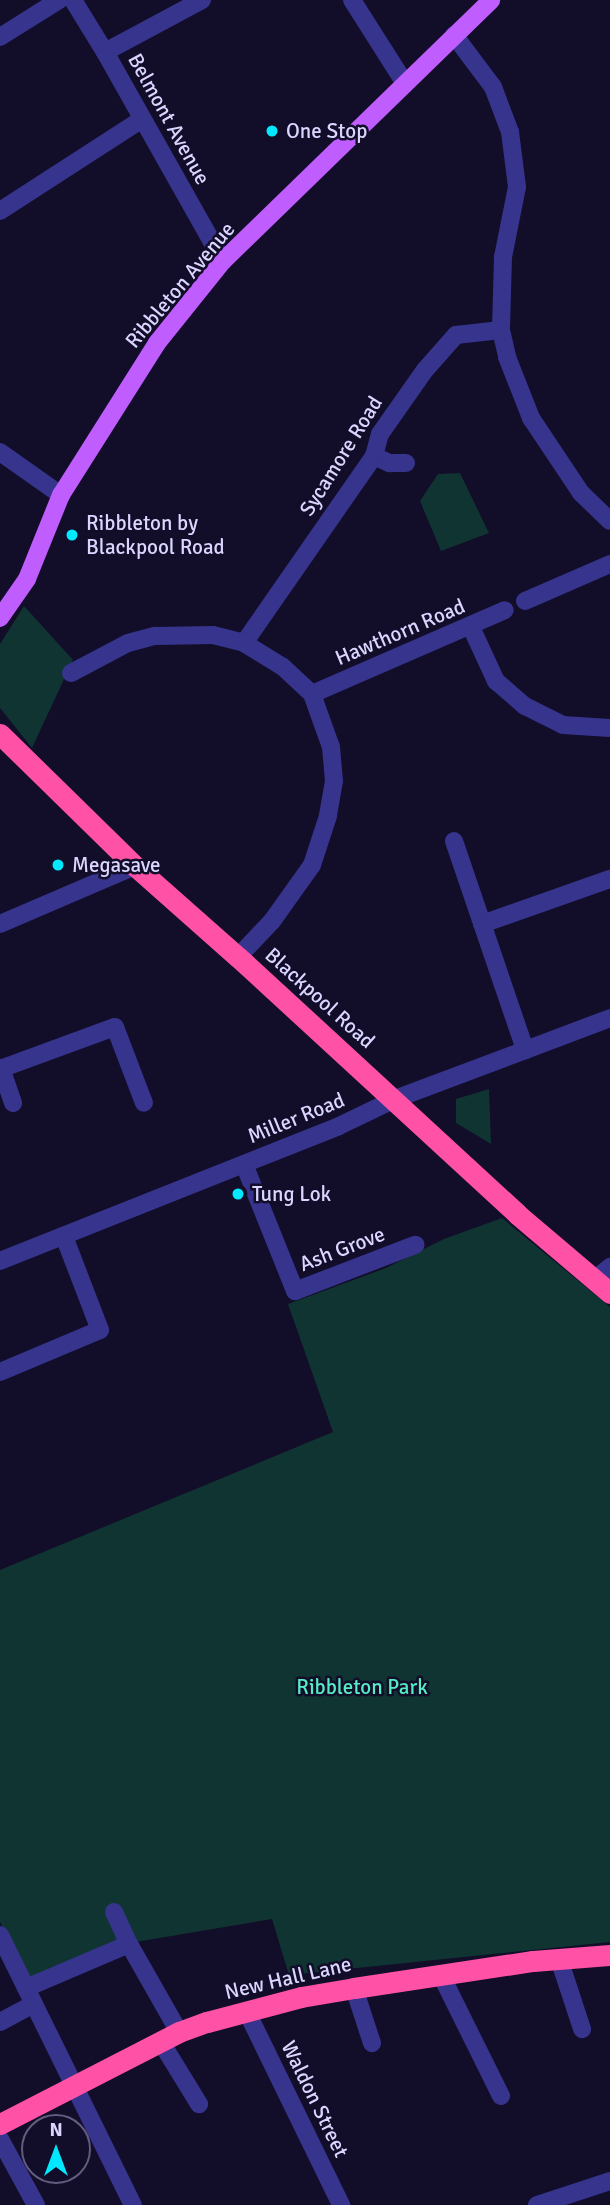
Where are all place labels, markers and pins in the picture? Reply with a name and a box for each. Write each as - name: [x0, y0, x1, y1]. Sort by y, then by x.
- place label: One Stop: [286, 118, 367, 144]
- marker: One Stop: [264, 123, 280, 139]
- place label: Ribbleton by Blackpool Road: [86, 510, 225, 560]
- marker: Ribbleton by Blackpool Road: [64, 527, 80, 543]
- place label: Megasave: [72, 852, 160, 878]
- marker: Megasave: [50, 857, 66, 873]
- place label: Tung Lok: [252, 1181, 331, 1207]
- marker: Tung Lok: [230, 1186, 246, 1202]

